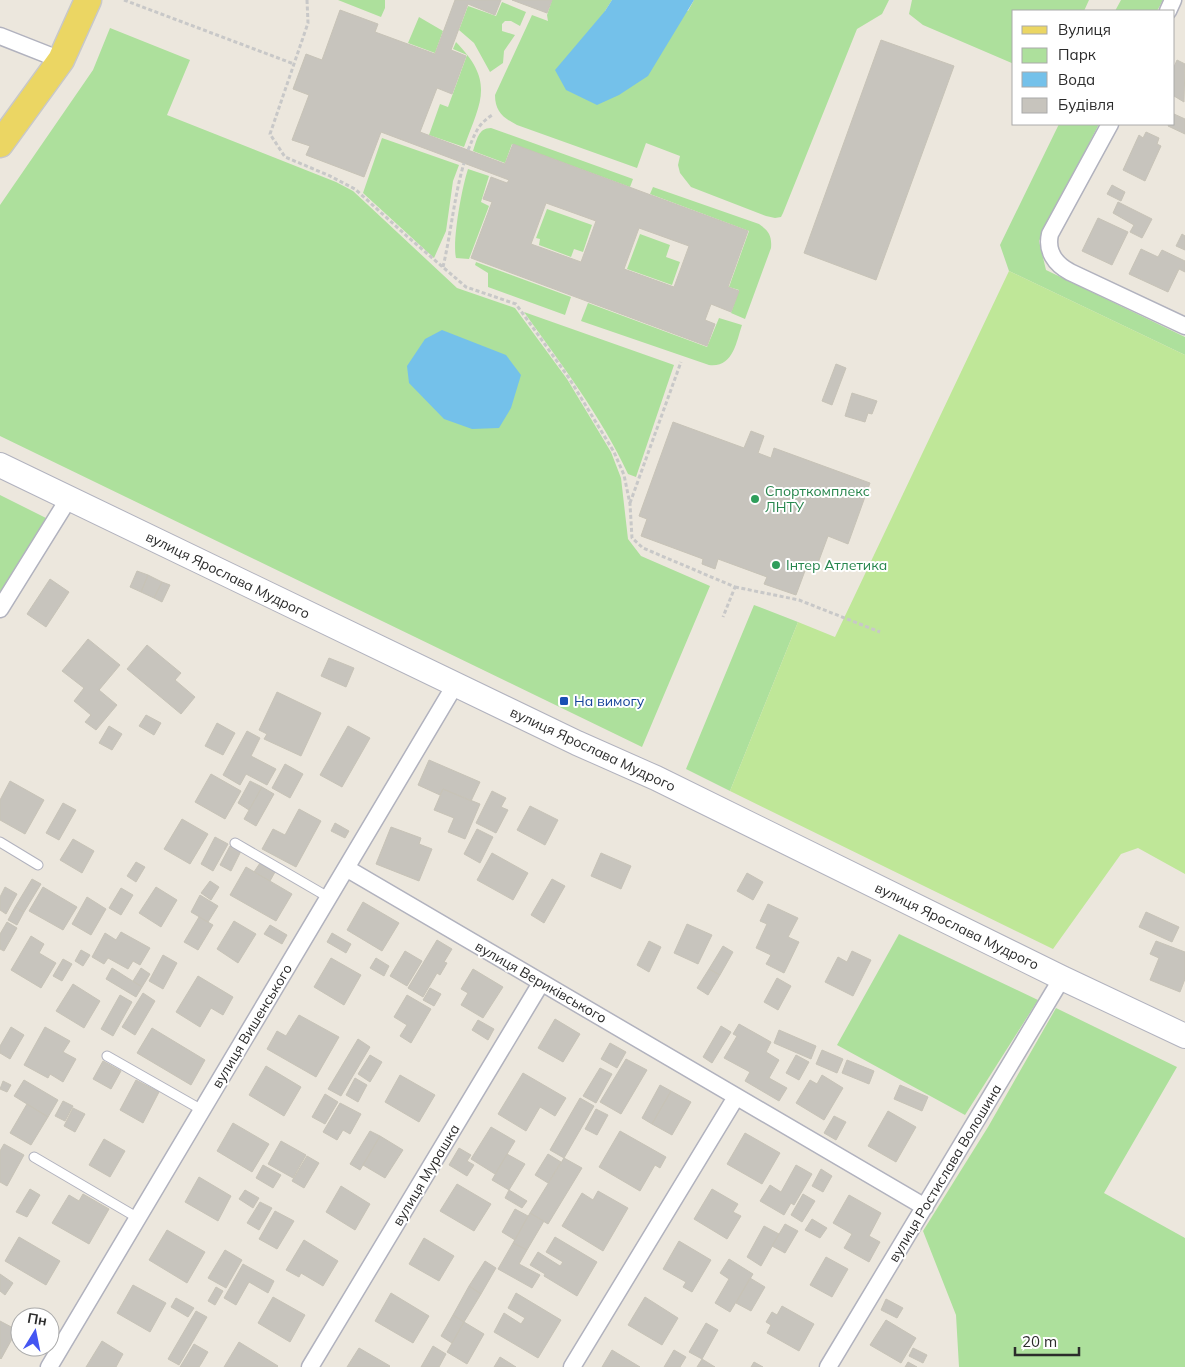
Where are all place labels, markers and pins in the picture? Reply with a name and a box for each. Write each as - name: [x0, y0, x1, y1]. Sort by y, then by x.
- place label: Спорткомплекс ЛНТУ: [765, 482, 870, 516]
- marker: Спорткомплекс ЛНТУ: [749, 493, 761, 505]
- place label: Інтер Атлетика: [786, 556, 887, 574]
- marker: Інтер Атлетика: [770, 559, 782, 571]
- place label: На вимогу: [574, 692, 645, 710]
- marker: На вимогу: [558, 695, 570, 707]

